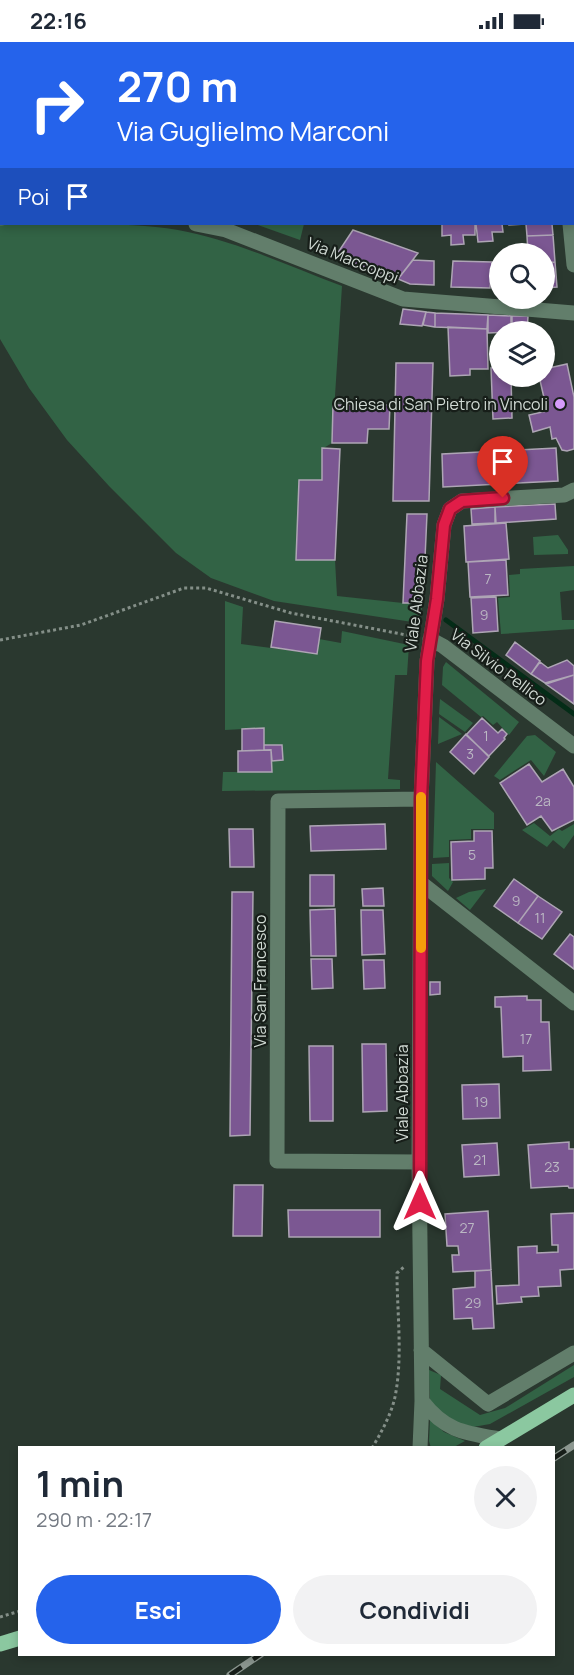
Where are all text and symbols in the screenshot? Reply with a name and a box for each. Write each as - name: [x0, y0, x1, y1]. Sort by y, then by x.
- text: 22:16: [30, 6, 87, 36]
- text: 270 m: [117, 57, 238, 115]
- icon: right: [18, 66, 96, 144]
- text: Via Guglielmo Marconi: [117, 112, 389, 149]
- icon: arrive: [61, 180, 94, 213]
- text: Poi: [18, 182, 49, 212]
- street label: Via Maccoppi: [304, 232, 402, 288]
- map controls: [489, 243, 555, 387]
- button: search: [489, 243, 555, 309]
- button: layers: [489, 321, 555, 387]
- place label: Chiesa di San Pietro in Vincoli: [334, 393, 548, 415]
- marker: Chiesa di San Pietro in Vincoli: [553, 397, 567, 411]
- pin: [477, 436, 528, 498]
- icon: arrive: [486, 445, 519, 478]
- street label: Viale Abbazia: [399, 553, 433, 653]
- house number: 7: [484, 569, 492, 588]
- house number: 9: [480, 605, 488, 624]
- street label: Via Silvio Pellico: [446, 624, 552, 710]
- house number: 1: [483, 726, 489, 745]
- house number: 3: [466, 744, 474, 763]
- house number: 2a: [535, 791, 551, 810]
- house number: 5: [468, 845, 476, 864]
- house number: 9: [512, 891, 520, 910]
- house number: 11: [535, 908, 545, 927]
- street label: Via San Francesco: [249, 915, 271, 1047]
- house number: 17: [520, 1029, 532, 1048]
- street label: Viale Abbazia: [391, 1044, 413, 1142]
- house number: 19: [474, 1092, 488, 1111]
- house number: 21: [473, 1150, 487, 1169]
- house number: 23: [544, 1157, 560, 1176]
- position arrow: [388, 1170, 452, 1234]
- house number: 27: [459, 1218, 475, 1237]
- house number: 29: [465, 1293, 481, 1312]
- text: 1 min: [36, 1459, 124, 1508]
- button: close: [474, 1466, 537, 1529]
- text: 290 m · 22:17: [36, 1506, 152, 1533]
- button: Esci: [36, 1575, 281, 1644]
- button: Condividi: [293, 1575, 537, 1644]

